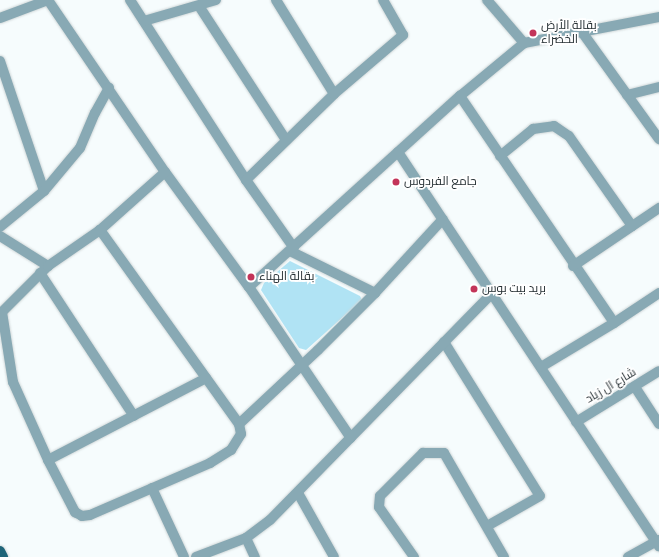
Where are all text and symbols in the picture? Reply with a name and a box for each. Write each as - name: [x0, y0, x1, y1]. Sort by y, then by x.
- place label: بقالة الأرض الخضراء: [541, 19, 597, 47]
- marker: بقالة الأرض الخضراء: [528, 28, 538, 38]
- place label: جامع الفردوس: [404, 175, 477, 189]
- marker: جامع الفردوس: [391, 177, 401, 187]
- place label: بقالة الهناء: [259, 270, 314, 284]
- marker: بقالة الهناء: [246, 272, 256, 282]
- place label: بريد بيت بوس: [482, 282, 546, 296]
- marker: بريد بيت بوس: [469, 284, 479, 294]
- street label: شارع ال زياد: [583, 365, 639, 407]

